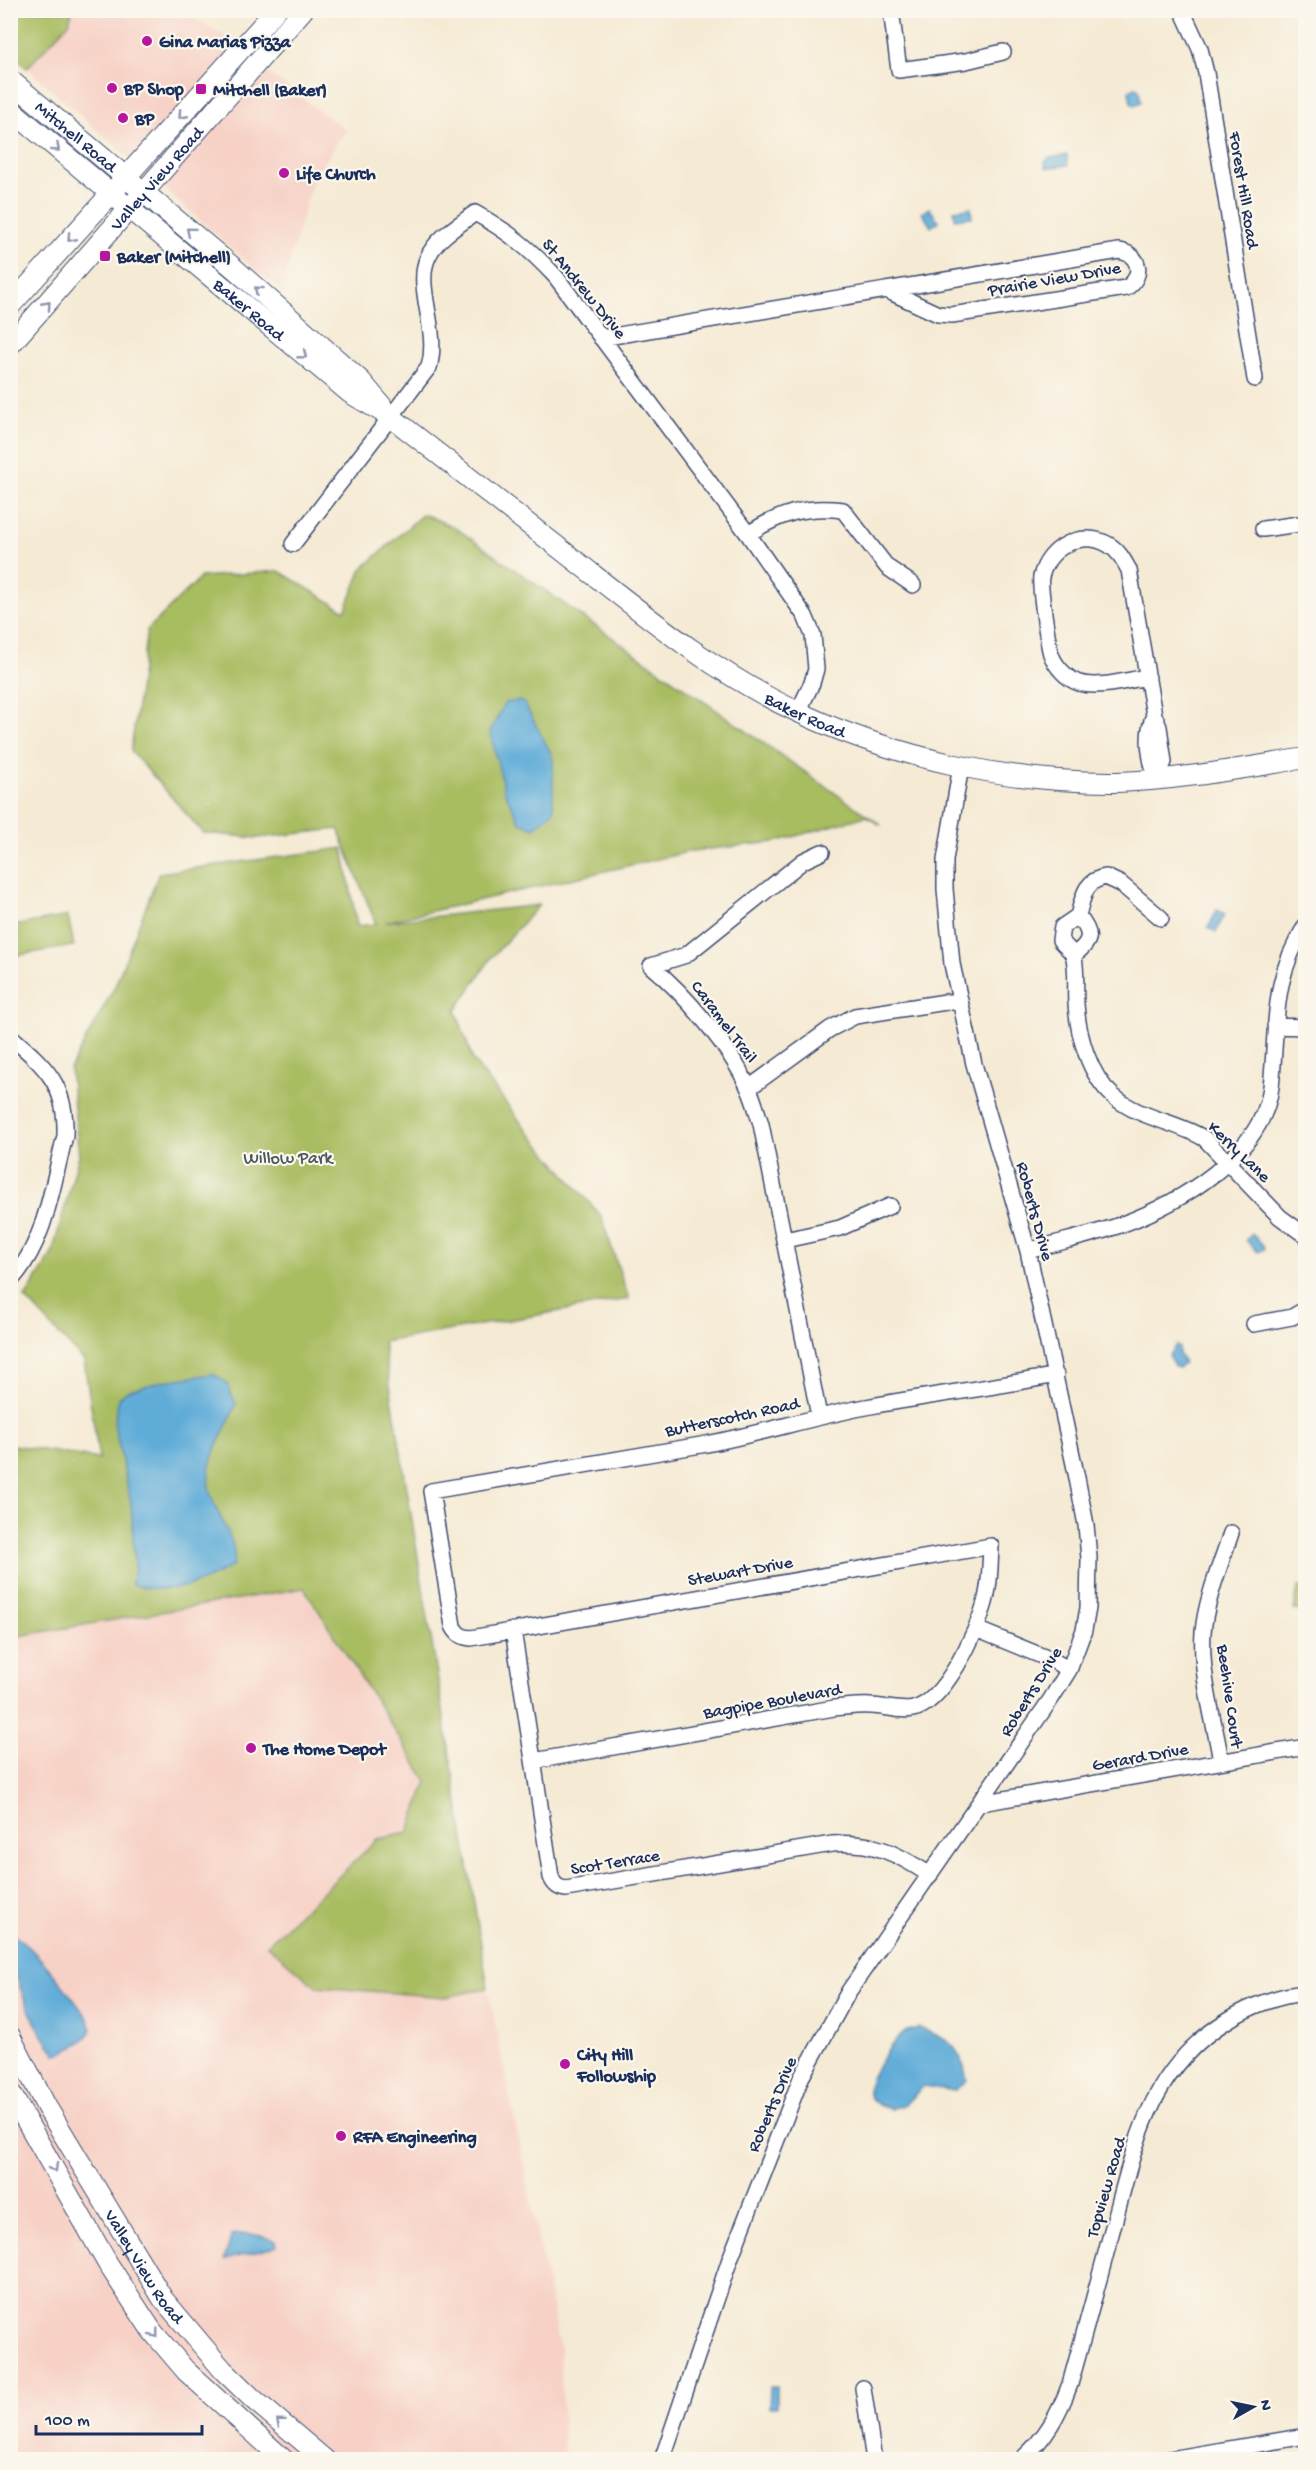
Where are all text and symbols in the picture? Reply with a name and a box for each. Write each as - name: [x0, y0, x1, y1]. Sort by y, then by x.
- place label: Gina Marias Pizza: [159, 33, 291, 54]
- marker: Gina Marias Pizza: [140, 34, 154, 48]
- place label: BP Shop: [123, 80, 184, 101]
- marker: BP Shop: [105, 81, 119, 95]
- place label: Mitchell (Baker): [213, 81, 327, 102]
- marker: Mitchell (Baker): [194, 82, 208, 96]
- street label: Mitchell Road: [30, 98, 121, 179]
- one-way arrow: [178, 109, 189, 119]
- place label: BP: [134, 110, 155, 131]
- marker: BP: [116, 111, 130, 125]
- street label: Valley View Road: [106, 122, 210, 237]
- street label: Forest Hill Road: [1223, 129, 1262, 252]
- one-way arrow: [49, 141, 60, 152]
- place label: Life Church: [296, 165, 376, 186]
- marker: Life Church: [277, 166, 291, 180]
- one-way arrow: [186, 228, 197, 239]
- one-way arrow: [67, 231, 78, 242]
- street label: St Andrew Drive: [536, 235, 630, 344]
- place label: Baker (Mitchell): [116, 248, 231, 269]
- marker: Baker (Mitchell): [98, 249, 112, 263]
- street label: Prairie View Drive: [985, 258, 1123, 303]
- street label: Baker Road: [207, 275, 289, 348]
- one-way arrow: [254, 286, 265, 297]
- one-way arrow: [40, 301, 51, 311]
- one-way arrow: [296, 348, 307, 359]
- street label: Baker Road: [759, 689, 849, 745]
- street label: Caramel Trail: [685, 977, 761, 1068]
- street label: Kerry Lane: [1202, 1118, 1275, 1188]
- park label: Willow Park: [243, 1149, 334, 1170]
- street label: Roberts Drive: [1010, 1160, 1057, 1264]
- street label: Butterscotch Road: [662, 1394, 803, 1443]
- street label: Stewart Drive: [686, 1553, 795, 1592]
- street label: Beehive Court: [1211, 1642, 1246, 1751]
- street label: Roberts Drive: [996, 1643, 1068, 1741]
- street label: Bagpipe Boulevard: [701, 1680, 844, 1725]
- place label: The Home Depot: [261, 1740, 387, 1761]
- street label: Gerard Drive: [1091, 1740, 1191, 1777]
- marker: The Home Depot: [244, 1741, 258, 1755]
- street label: Scot Terrace: [569, 1846, 662, 1881]
- place label: City Hill Followship: [576, 2046, 656, 2088]
- street label: Roberts Drive: [744, 2054, 803, 2156]
- marker: City Hill Followship: [558, 2057, 572, 2071]
- place label: RFA Engineering: [352, 2128, 477, 2149]
- marker: RFA Engineering: [334, 2129, 348, 2143]
- street label: Topview Road: [1083, 2134, 1132, 2241]
- one-way arrow: [46, 2162, 58, 2172]
- street label: Valley View Road: [98, 2206, 188, 2330]
- one-way arrow: [148, 2328, 159, 2339]
- north arrow: [1223, 2377, 1283, 2437]
- scale bar: [36, 2398, 202, 2436]
- text: N: [1254, 2399, 1275, 2412]
- text: 100 m: [44, 2411, 90, 2432]
- one-way arrow: [276, 2418, 287, 2429]

